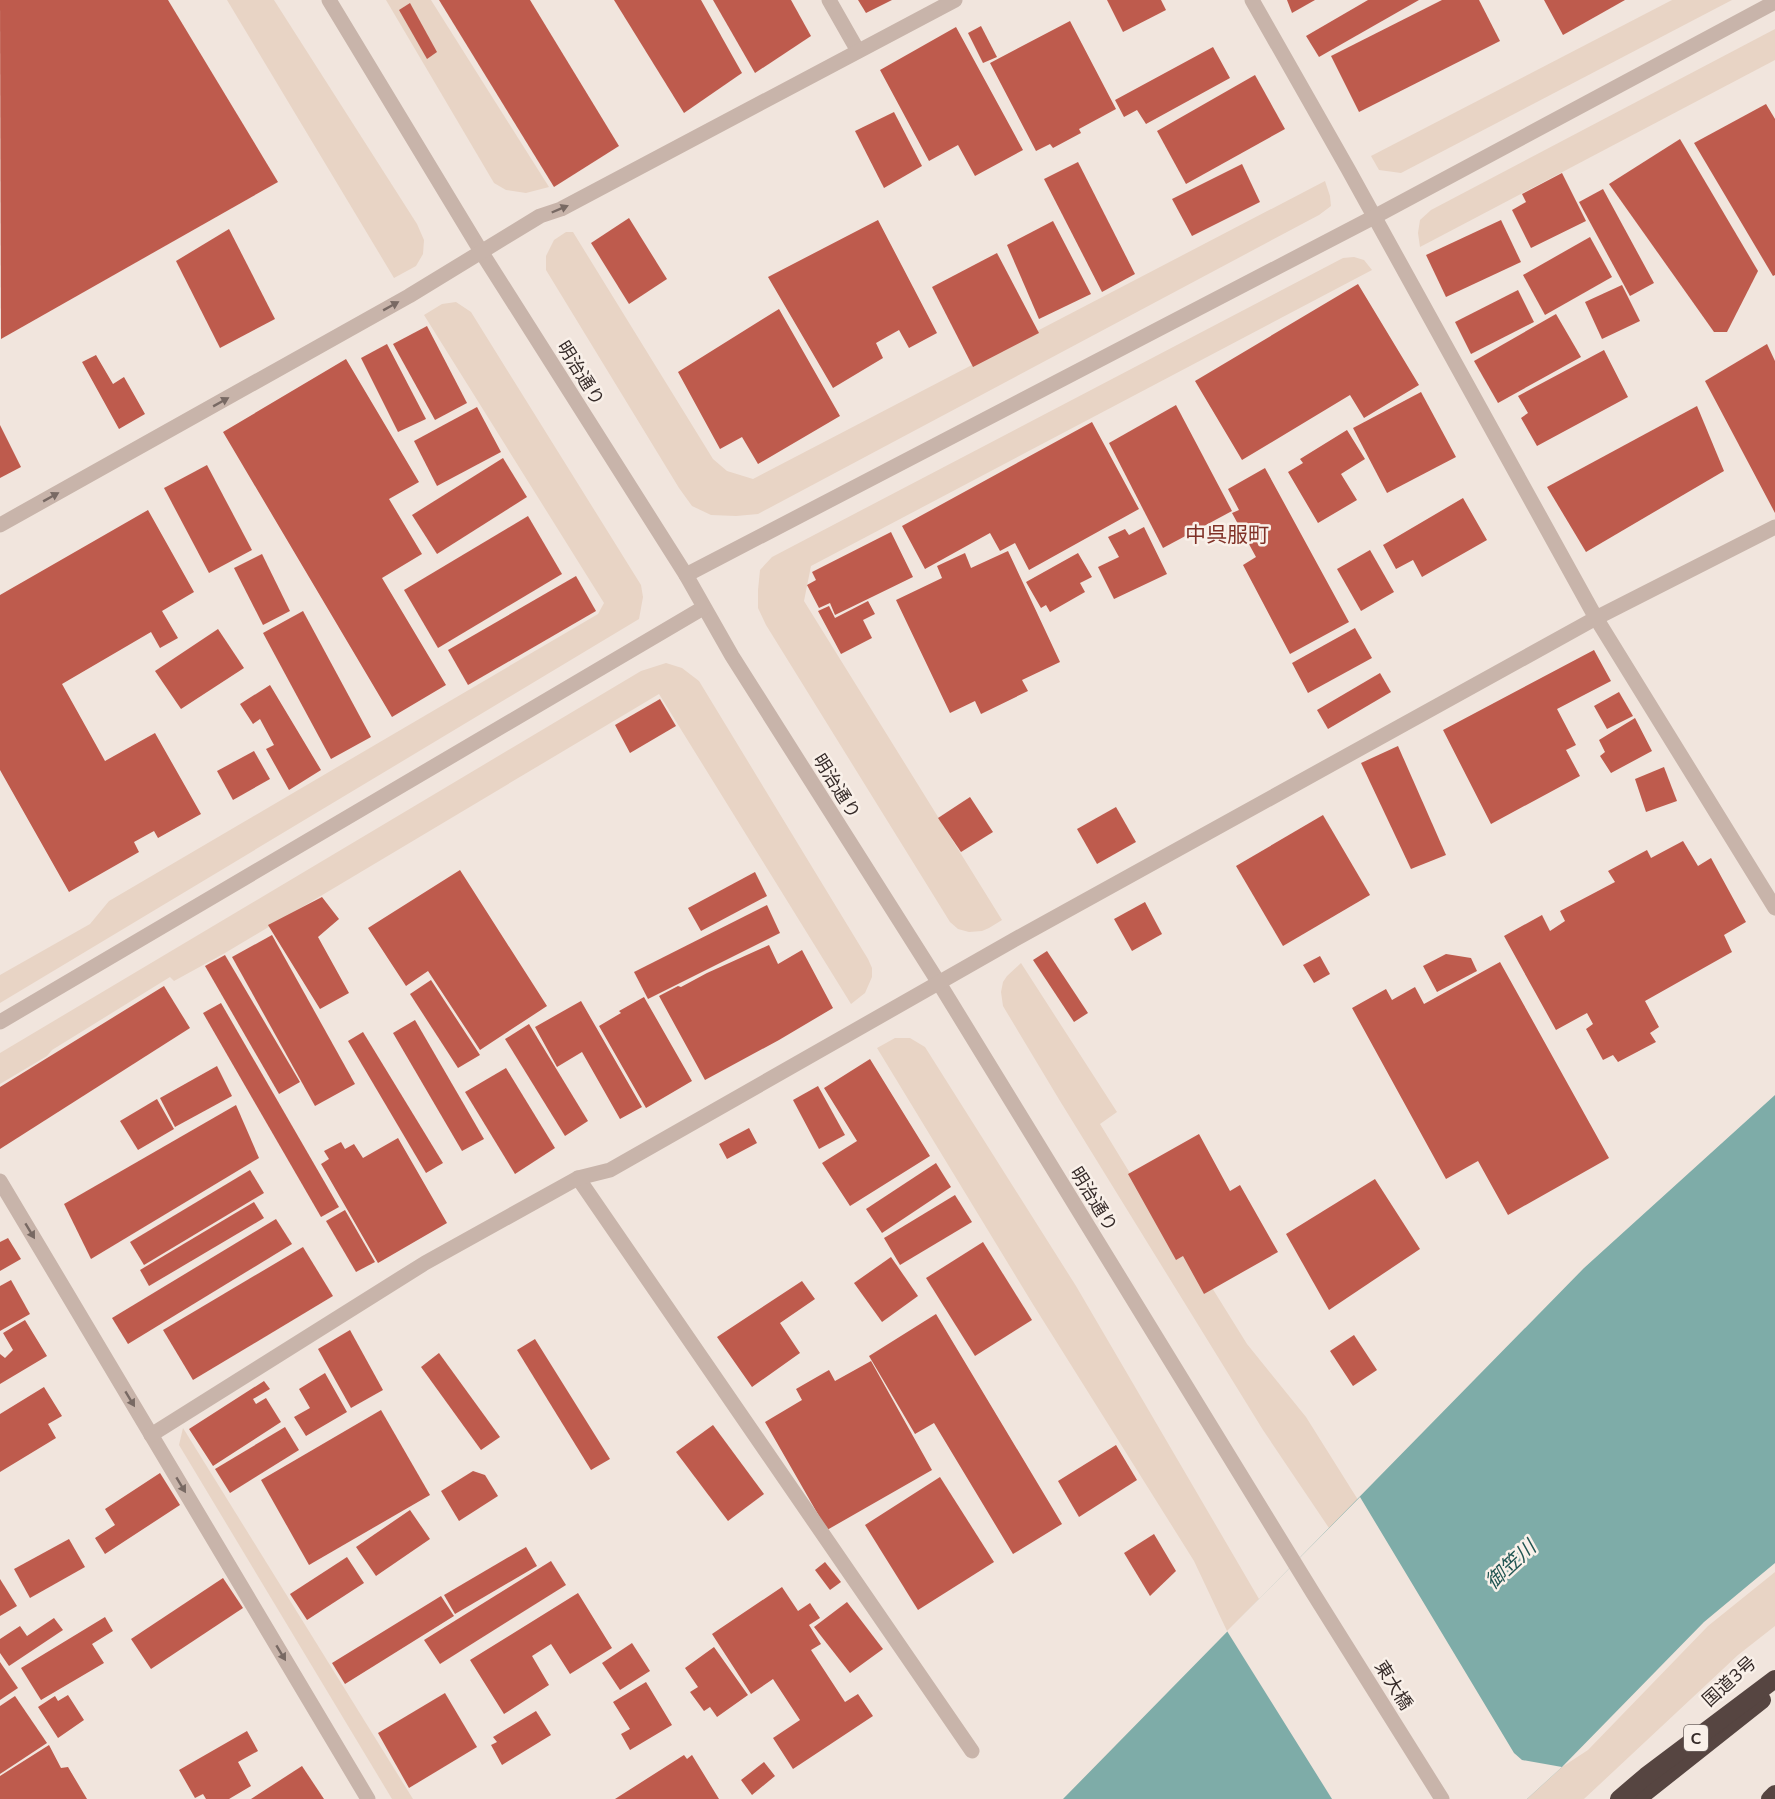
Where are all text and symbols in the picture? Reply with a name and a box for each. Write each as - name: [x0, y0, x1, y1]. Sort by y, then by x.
- one-way arrow: [551, 204, 569, 214]
- one-way arrow: [383, 301, 400, 311]
- street label: 明治通り: [552, 336, 610, 410]
- one-way arrow: [213, 396, 229, 407]
- one-way arrow: [43, 492, 60, 502]
- district label: 中呉服町: [1185, 521, 1269, 547]
- street label: 明治通り: [808, 749, 866, 823]
- street label: 明治通り: [1065, 1162, 1123, 1236]
- one-way arrow: [25, 1223, 35, 1240]
- one-way arrow: [124, 1391, 135, 1407]
- one-way arrow: [176, 1477, 187, 1493]
- water label: 御笠川: [1480, 1533, 1542, 1594]
- one-way arrow: [276, 1645, 286, 1662]
- street label: 国道3号: [1697, 1651, 1761, 1711]
- street label: 東大橋: [1370, 1656, 1418, 1714]
- road number: C: [1684, 1725, 1708, 1751]

